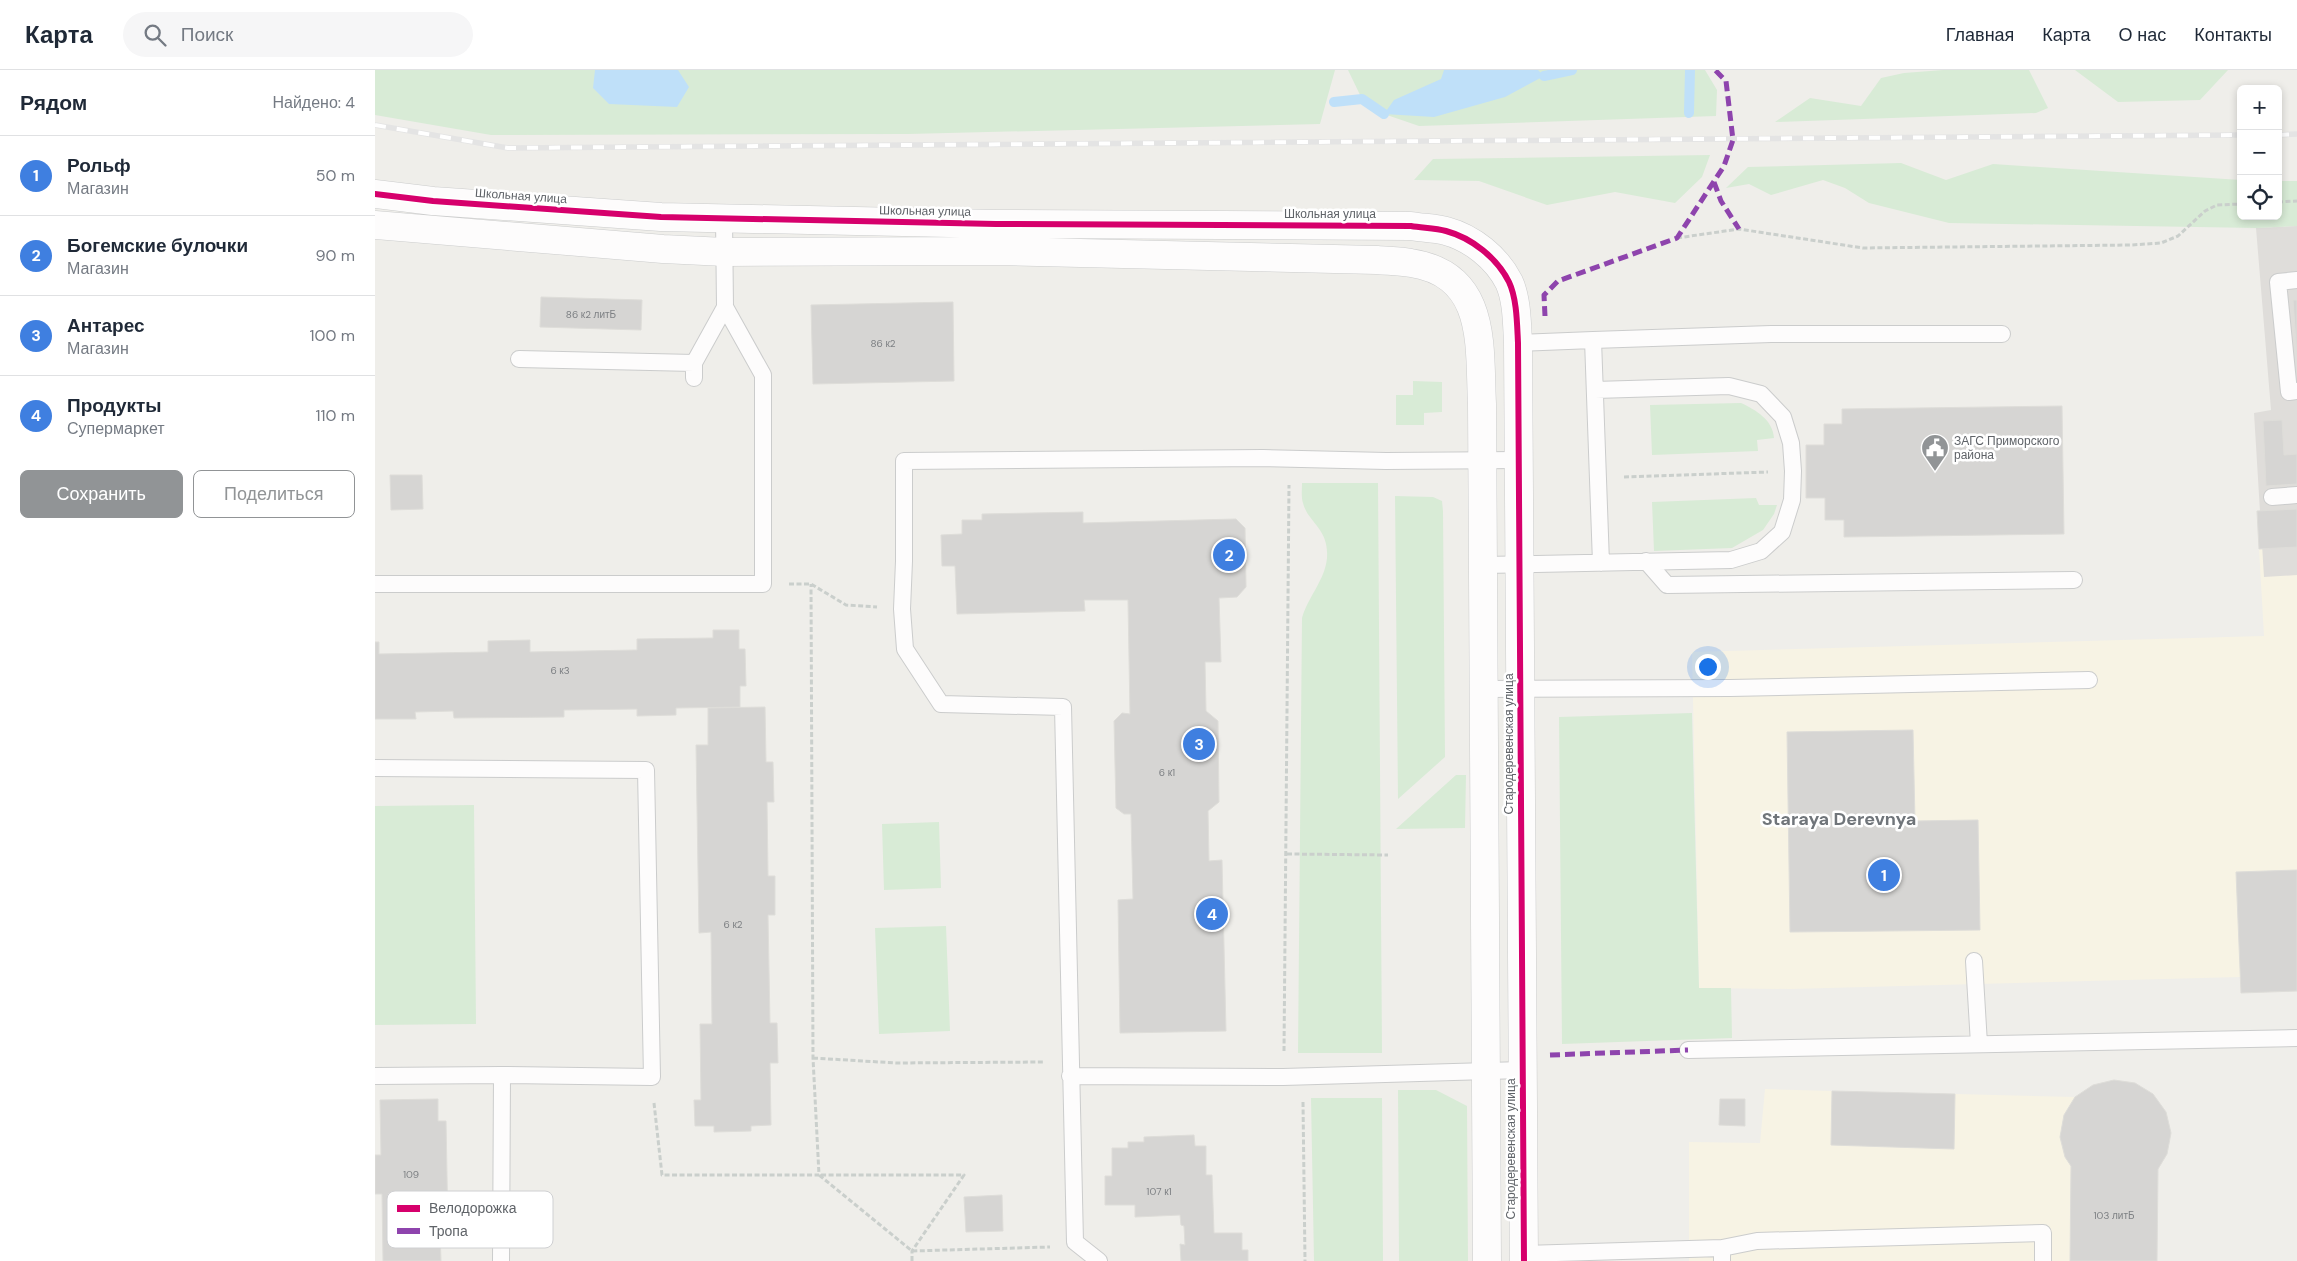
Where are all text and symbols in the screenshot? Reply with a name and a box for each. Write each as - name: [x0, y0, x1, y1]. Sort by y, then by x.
- search box: [123, 12, 473, 57]
- text: Карта: [25, 19, 93, 50]
- icon: search: [141, 21, 169, 49]
- text: Поиск: [181, 22, 233, 47]
- text: Главная: [1946, 23, 2014, 47]
- text: Карта: [2042, 23, 2091, 47]
- text: О нас: [2119, 23, 2166, 47]
- text: Контакты: [2194, 23, 2272, 47]
- map controls: [2237, 85, 2282, 220]
- button: +: [2237, 85, 2282, 130]
- text: Рядом: [20, 89, 87, 117]
- text: Найдено: 4: [272, 92, 355, 113]
- button: −: [2237, 130, 2282, 175]
- text: Рольф: [67, 153, 131, 178]
- text: 1: [33, 165, 39, 186]
- text: 50 m: [316, 165, 355, 186]
- button: locate: [2237, 175, 2282, 220]
- text: Магазин: [67, 178, 129, 199]
- street label: Школьная улица: [475, 185, 568, 207]
- street label: Школьная улица: [879, 202, 971, 220]
- street label: Школьная улица: [1284, 206, 1376, 222]
- text: Богемские булочки: [67, 233, 248, 258]
- text: 2: [31, 245, 41, 266]
- text: 90 m: [315, 245, 355, 266]
- text: Магазин: [67, 258, 129, 279]
- house number: 86 к2 литБ: [566, 308, 617, 321]
- text: Антарес: [67, 313, 145, 338]
- text: 3: [31, 325, 41, 346]
- text: 100 m: [310, 325, 355, 346]
- house number: 86 к2: [870, 337, 896, 350]
- text: Магазин: [67, 338, 129, 359]
- text: Продукты: [67, 393, 162, 418]
- text: 4: [31, 405, 41, 426]
- text: 110 m: [316, 405, 355, 426]
- text: Супермаркет: [67, 418, 165, 439]
- public building icon: ЗАГС Приморского района: [1920, 433, 1950, 472]
- place label: ЗАГС Приморского района: [1954, 433, 2060, 463]
- button: Сохранить: [20, 470, 183, 518]
- button: Поделиться: [193, 470, 355, 518]
- pin: 2: [1213, 536, 1245, 574]
- your location: [1695, 654, 1721, 680]
- house number: 6 к3: [550, 664, 570, 677]
- street label: Стародеревенская улица: [1501, 673, 1517, 815]
- pin: 3: [1183, 725, 1215, 763]
- house number: 6 к1: [1159, 766, 1175, 779]
- district label: Staraya Derevnya: [1762, 807, 1916, 831]
- pin: 1: [1868, 856, 1900, 894]
- pin: 4: [1196, 895, 1228, 933]
- house number: 6 к2: [723, 918, 743, 931]
- street label: Стародеревенская улица: [1503, 1078, 1519, 1220]
- house number: 109: [403, 1168, 419, 1181]
- house number: 107 к1: [1146, 1185, 1172, 1198]
- legend: [387, 1191, 553, 1248]
- text: Велодорожка: [429, 1199, 517, 1217]
- house number: 103 литБ: [2093, 1209, 2135, 1222]
- text: Тропа: [429, 1222, 468, 1240]

